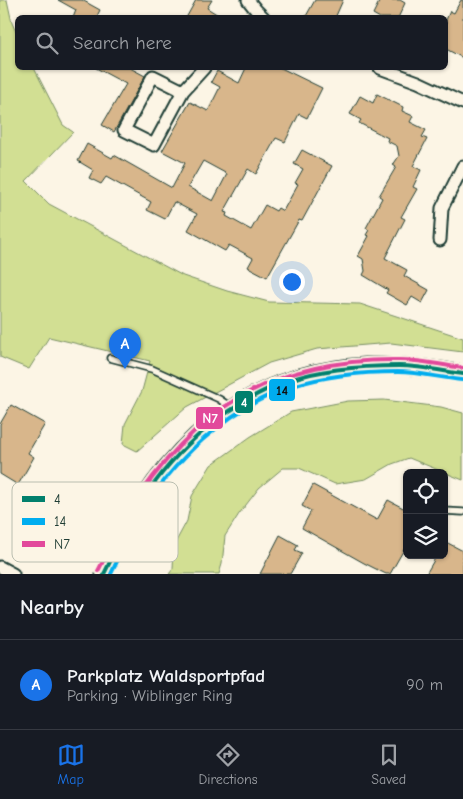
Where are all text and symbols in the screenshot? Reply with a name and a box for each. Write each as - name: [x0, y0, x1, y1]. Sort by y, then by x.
- search box: [15, 15, 448, 70]
- icon: search: [33, 29, 61, 57]
- text: Search here: [73, 32, 172, 54]
- your location: [279, 269, 305, 295]
- pin: A: [109, 328, 141, 369]
- line badge: 14: [268, 378, 296, 402]
- text: 14: [276, 382, 288, 399]
- line badge: 4: [234, 390, 254, 414]
- text: 4: [241, 394, 248, 411]
- line badge: N7: [195, 406, 224, 430]
- text: N7: [202, 410, 218, 427]
- map controls: [403, 469, 448, 559]
- button: locate: [403, 469, 448, 514]
- legend: [12, 482, 178, 562]
- text: 4: [54, 491, 61, 508]
- text: 14: [54, 513, 67, 530]
- button: layers: [403, 514, 448, 559]
- text: N7: [54, 536, 70, 553]
- text: Nearby: [20, 595, 84, 619]
- text: Parkplatz Waldsportpfad: [67, 665, 265, 687]
- text: A: [32, 676, 40, 694]
- text: 90 m: [406, 676, 443, 694]
- text: Parking · Wiblinger Ring: [67, 687, 233, 705]
- tab: Map: [57, 741, 85, 788]
- tab: Directions: [198, 741, 258, 788]
- tab: Saved: [371, 741, 406, 788]

